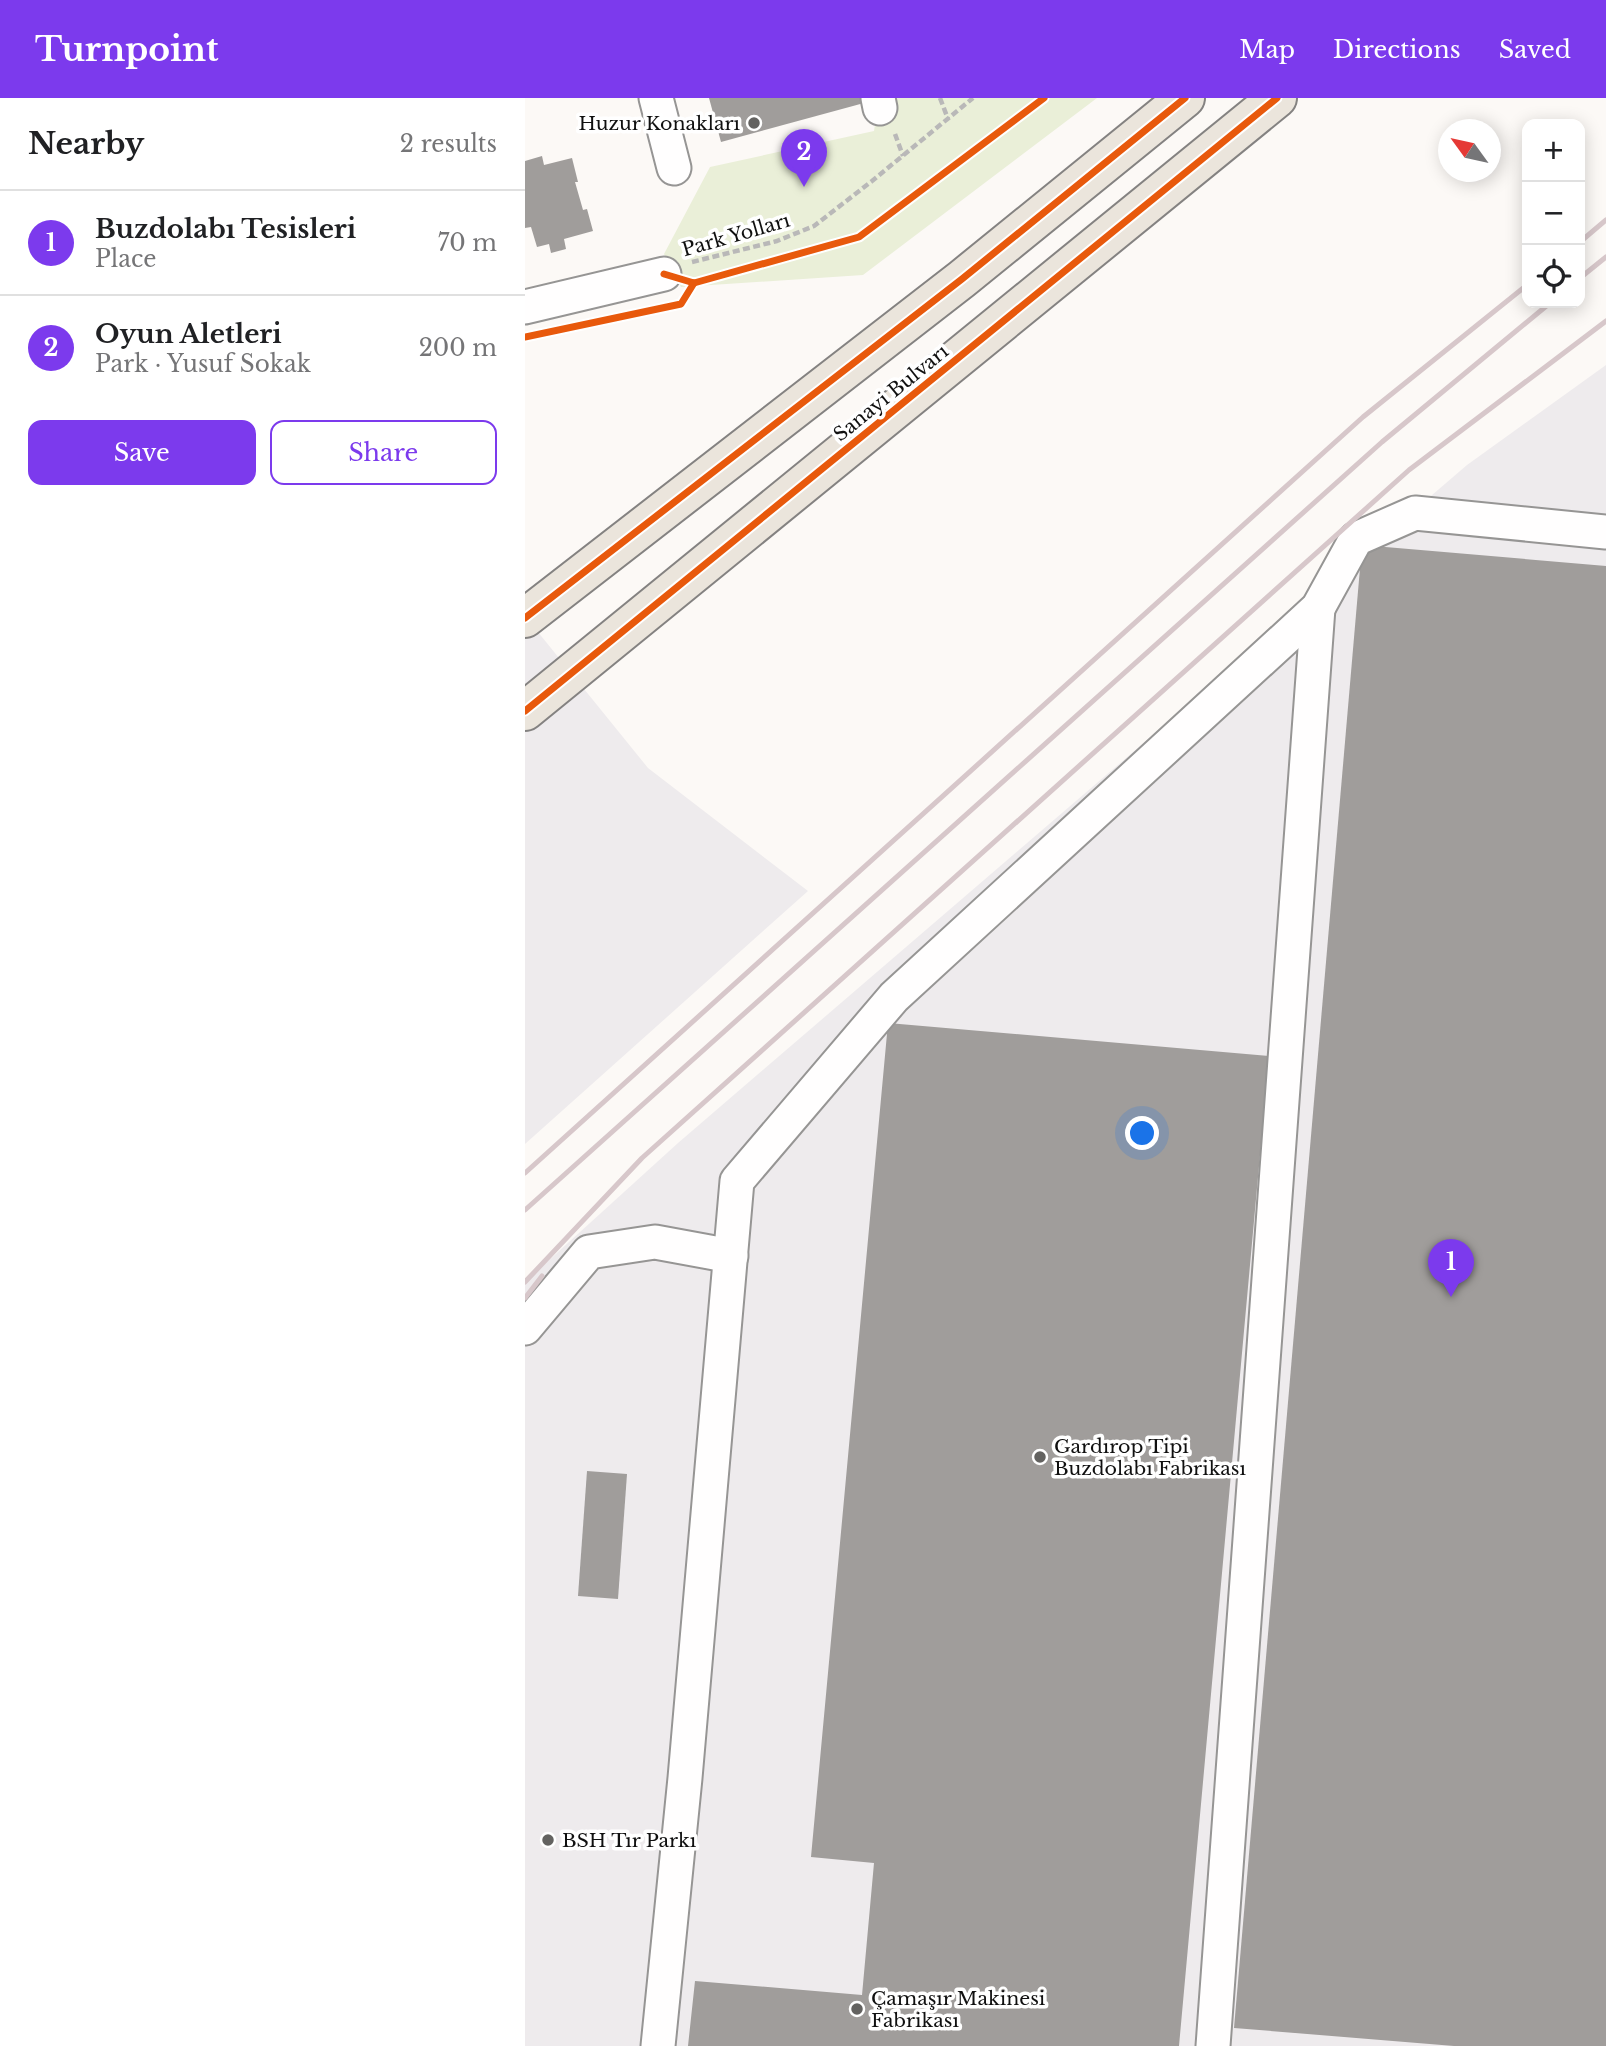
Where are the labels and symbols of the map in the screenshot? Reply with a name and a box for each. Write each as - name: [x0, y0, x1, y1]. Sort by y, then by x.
- place label: Huzur Konakları: [578, 112, 741, 135]
- marker: Huzur Konakları: [746, 115, 762, 131]
- north arrow: [1438, 119, 1501, 182]
- pin: 2: [781, 129, 827, 187]
- street label: Park Yolları: [679, 208, 793, 261]
- street label: Sanayi Bulvarı: [829, 339, 953, 446]
- your location: [1125, 1116, 1159, 1150]
- pin: 1: [1428, 1239, 1474, 1297]
- place label: Gardırop Tipi Buzdolabı Fabrikası: [1054, 1435, 1246, 1480]
- marker: Gardırop Tipi Buzdolabı Fabrikası: [1032, 1449, 1048, 1465]
- place label: BSH Tır Parkı: [562, 1829, 697, 1852]
- marker: BSH Tır Parkı: [540, 1832, 556, 1848]
- place label: Çamaşır Makinesi Fabrikası: [871, 1987, 1046, 2032]
- marker: Çamaşır Makinesi Fabrikası: [849, 2001, 865, 2017]

